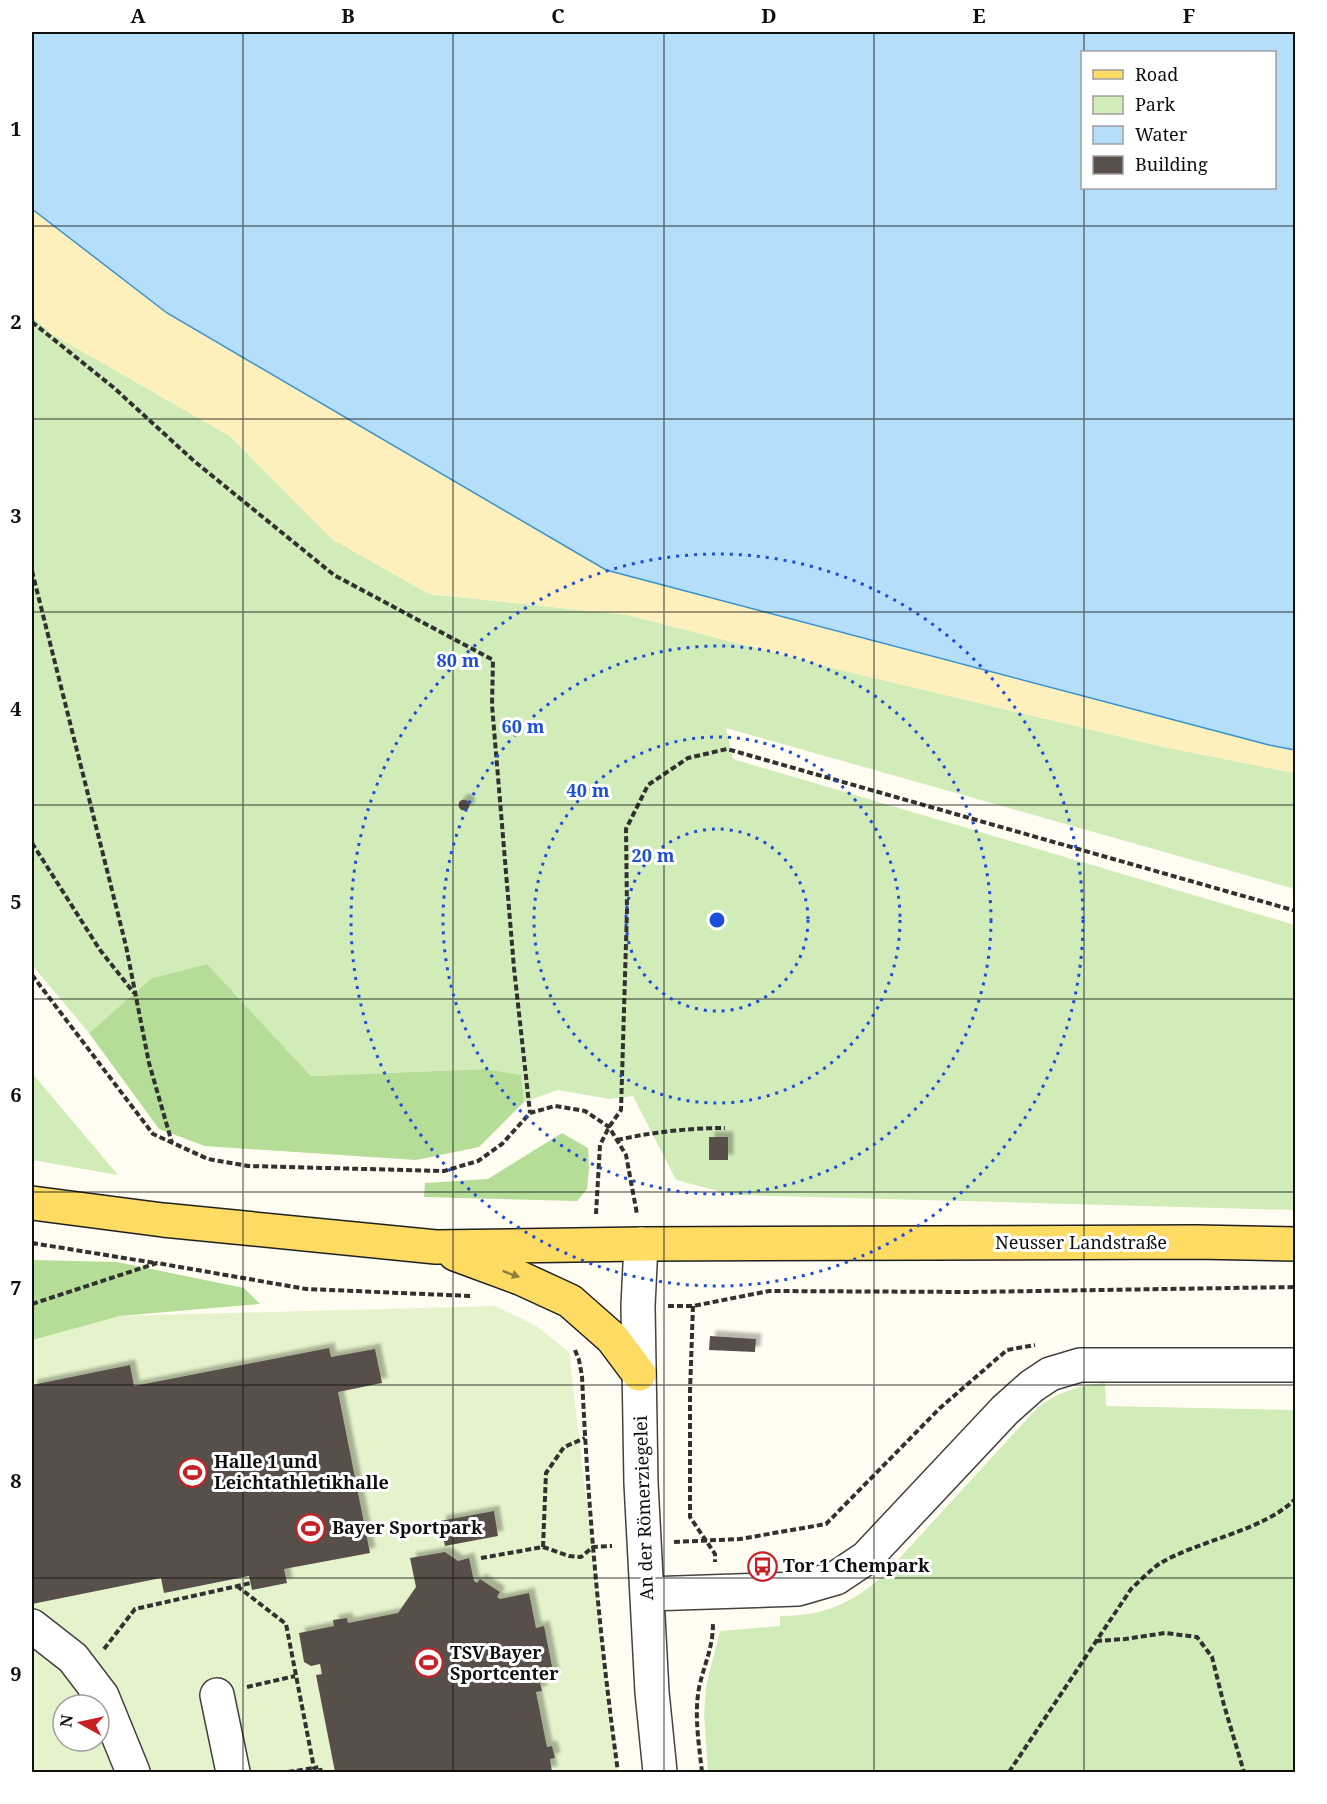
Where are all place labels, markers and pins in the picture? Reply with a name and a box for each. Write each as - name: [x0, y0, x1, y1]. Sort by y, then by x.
- centre of rings: [707, 910, 727, 930]
- place label: Halle 1 und Leichtathletikhalle: [214, 1449, 389, 1494]
- sports icon: Halle 1 und Leichtathletikhalle: [177, 1456, 209, 1488]
- sports icon: Bayer Sportpark: [295, 1512, 327, 1544]
- place label: Bayer Sportpark: [332, 1515, 483, 1539]
- bus stop icon: Tor 1 Chempark: [746, 1550, 778, 1582]
- place label: Tor 1 Chempark: [783, 1553, 930, 1577]
- place label: TSV Bayer Sportcenter: [450, 1640, 559, 1685]
- sports icon: TSV Bayer Sportcenter: [413, 1647, 445, 1679]

